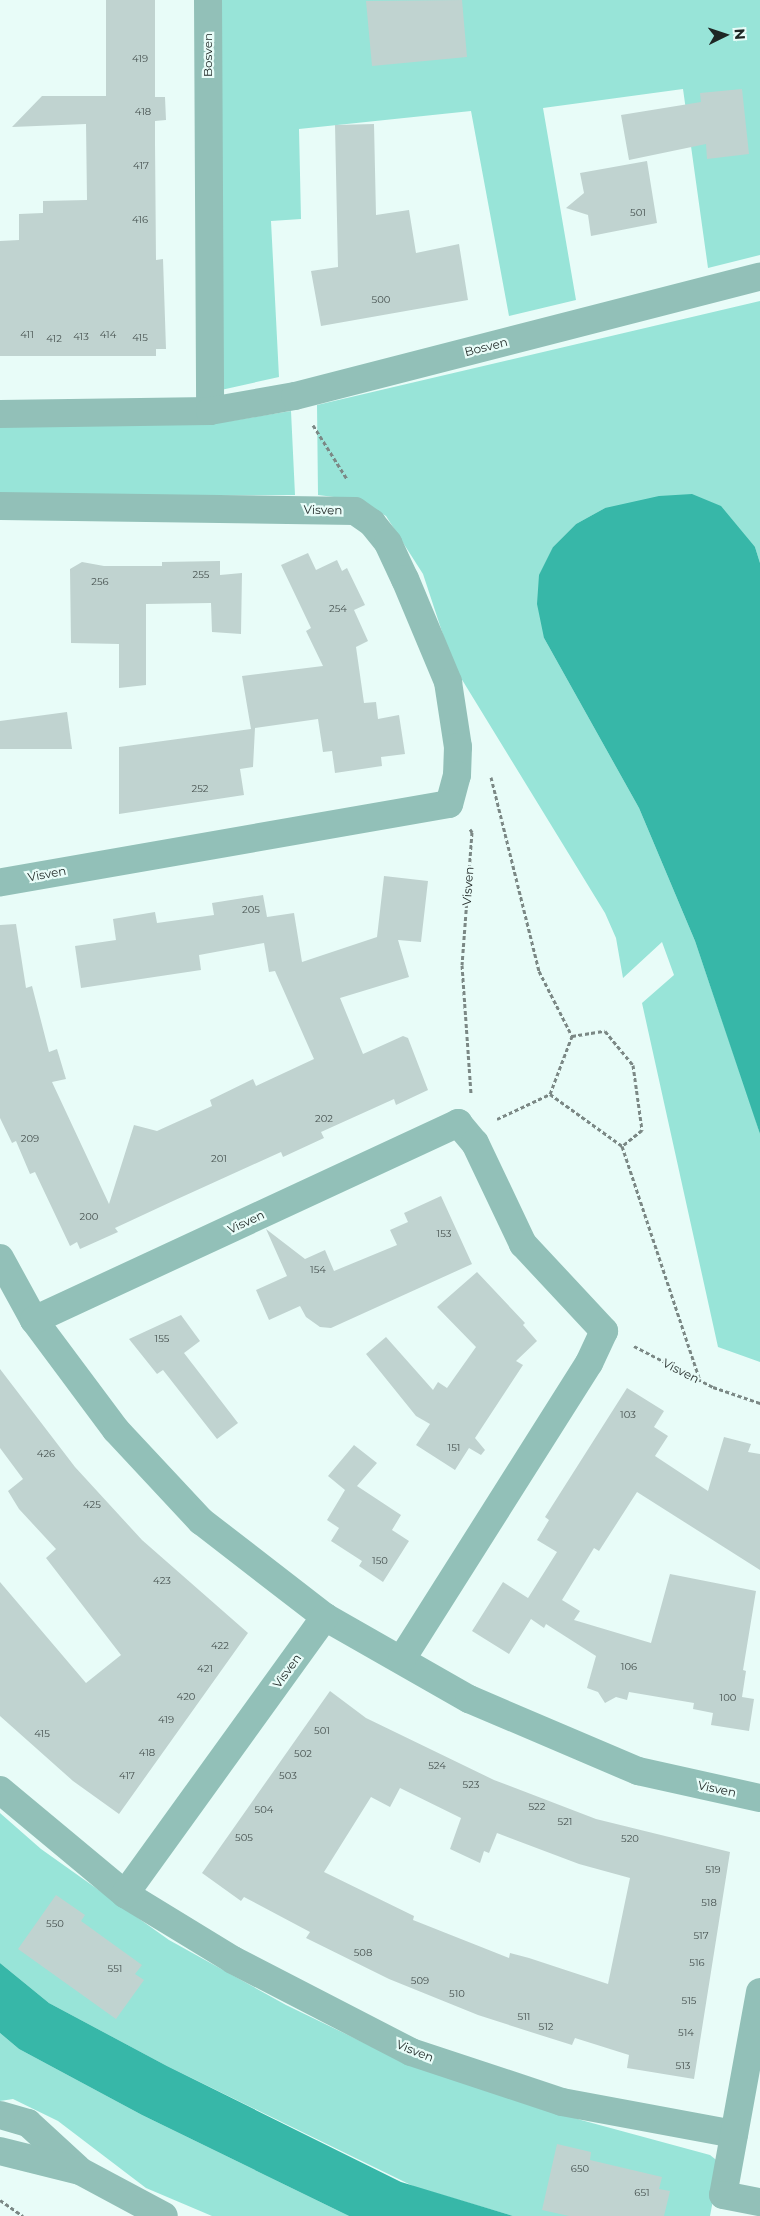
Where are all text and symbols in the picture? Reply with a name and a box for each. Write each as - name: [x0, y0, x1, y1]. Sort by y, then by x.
- north arrow: [700, 10, 750, 60]
- text: N: [731, 28, 749, 40]
- street label: Bosven: [201, 33, 215, 77]
- house number: 419: [132, 53, 148, 65]
- house number: 418: [135, 106, 151, 118]
- house number: 417: [133, 160, 149, 172]
- house number: 501: [630, 207, 646, 219]
- house number: 416: [132, 214, 148, 226]
- house number: 500: [372, 294, 390, 306]
- house number: 411: [20, 329, 34, 341]
- house number: 414: [100, 329, 116, 341]
- house number: 413: [73, 331, 89, 343]
- house number: 415: [132, 332, 148, 344]
- house number: 412: [46, 333, 62, 345]
- street label: Bosven: [463, 335, 509, 359]
- street label: Visven: [303, 502, 343, 518]
- house number: 255: [193, 569, 209, 581]
- house number: 256: [91, 576, 109, 588]
- house number: 254: [329, 603, 347, 615]
- house number: 252: [192, 783, 208, 795]
- street label: Visven: [27, 864, 67, 884]
- street label: Visven: [459, 866, 477, 906]
- house number: 205: [242, 904, 260, 916]
- house number: 202: [315, 1113, 333, 1125]
- house number: 209: [21, 1133, 39, 1145]
- house number: 201: [211, 1153, 227, 1165]
- street label: Visven: [225, 1207, 267, 1237]
- house number: 200: [80, 1211, 98, 1223]
- house number: 153: [437, 1228, 451, 1240]
- house number: 154: [310, 1264, 326, 1276]
- house number: 155: [155, 1333, 169, 1345]
- street label: Visven: [660, 1356, 702, 1386]
- house number: 103: [620, 1409, 636, 1421]
- house number: 151: [448, 1442, 460, 1454]
- house number: 426: [37, 1448, 55, 1460]
- house number: 425: [83, 1499, 101, 1511]
- house number: 150: [372, 1555, 388, 1567]
- house number: 423: [153, 1575, 171, 1587]
- house number: 422: [211, 1640, 229, 1652]
- street label: Visven: [270, 1651, 304, 1691]
- house number: 106: [621, 1661, 637, 1673]
- house number: 421: [197, 1663, 213, 1675]
- house number: 420: [177, 1691, 195, 1703]
- house number: 100: [720, 1692, 736, 1704]
- house number: 419: [158, 1714, 174, 1726]
- house number: 501: [314, 1725, 330, 1737]
- house number: 415: [34, 1728, 50, 1740]
- house number: 418: [139, 1747, 155, 1759]
- house number: 502: [294, 1748, 312, 1760]
- house number: 524: [428, 1760, 446, 1772]
- house number: 417: [119, 1770, 135, 1782]
- house number: 503: [279, 1770, 297, 1782]
- street label: Visven: [697, 1778, 737, 1800]
- house number: 523: [463, 1779, 479, 1791]
- house number: 522: [529, 1801, 545, 1813]
- house number: 504: [255, 1804, 273, 1816]
- house number: 521: [558, 1816, 572, 1828]
- house number: 505: [235, 1832, 253, 1844]
- house number: 520: [621, 1833, 639, 1845]
- house number: 519: [705, 1864, 721, 1876]
- house number: 518: [701, 1897, 717, 1909]
- house number: 550: [46, 1918, 64, 1930]
- house number: 517: [693, 1930, 709, 1942]
- house number: 508: [354, 1947, 372, 1959]
- house number: 516: [689, 1957, 705, 1969]
- house number: 551: [108, 1963, 122, 1975]
- house number: 509: [411, 1975, 429, 1987]
- house number: 510: [449, 1988, 465, 2000]
- house number: 515: [682, 1995, 696, 2007]
- house number: 511: [518, 2011, 530, 2023]
- house number: 512: [539, 2021, 553, 2033]
- house number: 514: [678, 2027, 694, 2039]
- street label: Visven: [394, 2037, 436, 2065]
- house number: 513: [676, 2060, 690, 2072]
- house number: 650: [571, 2163, 589, 2175]
- house number: 651: [634, 2187, 650, 2199]

